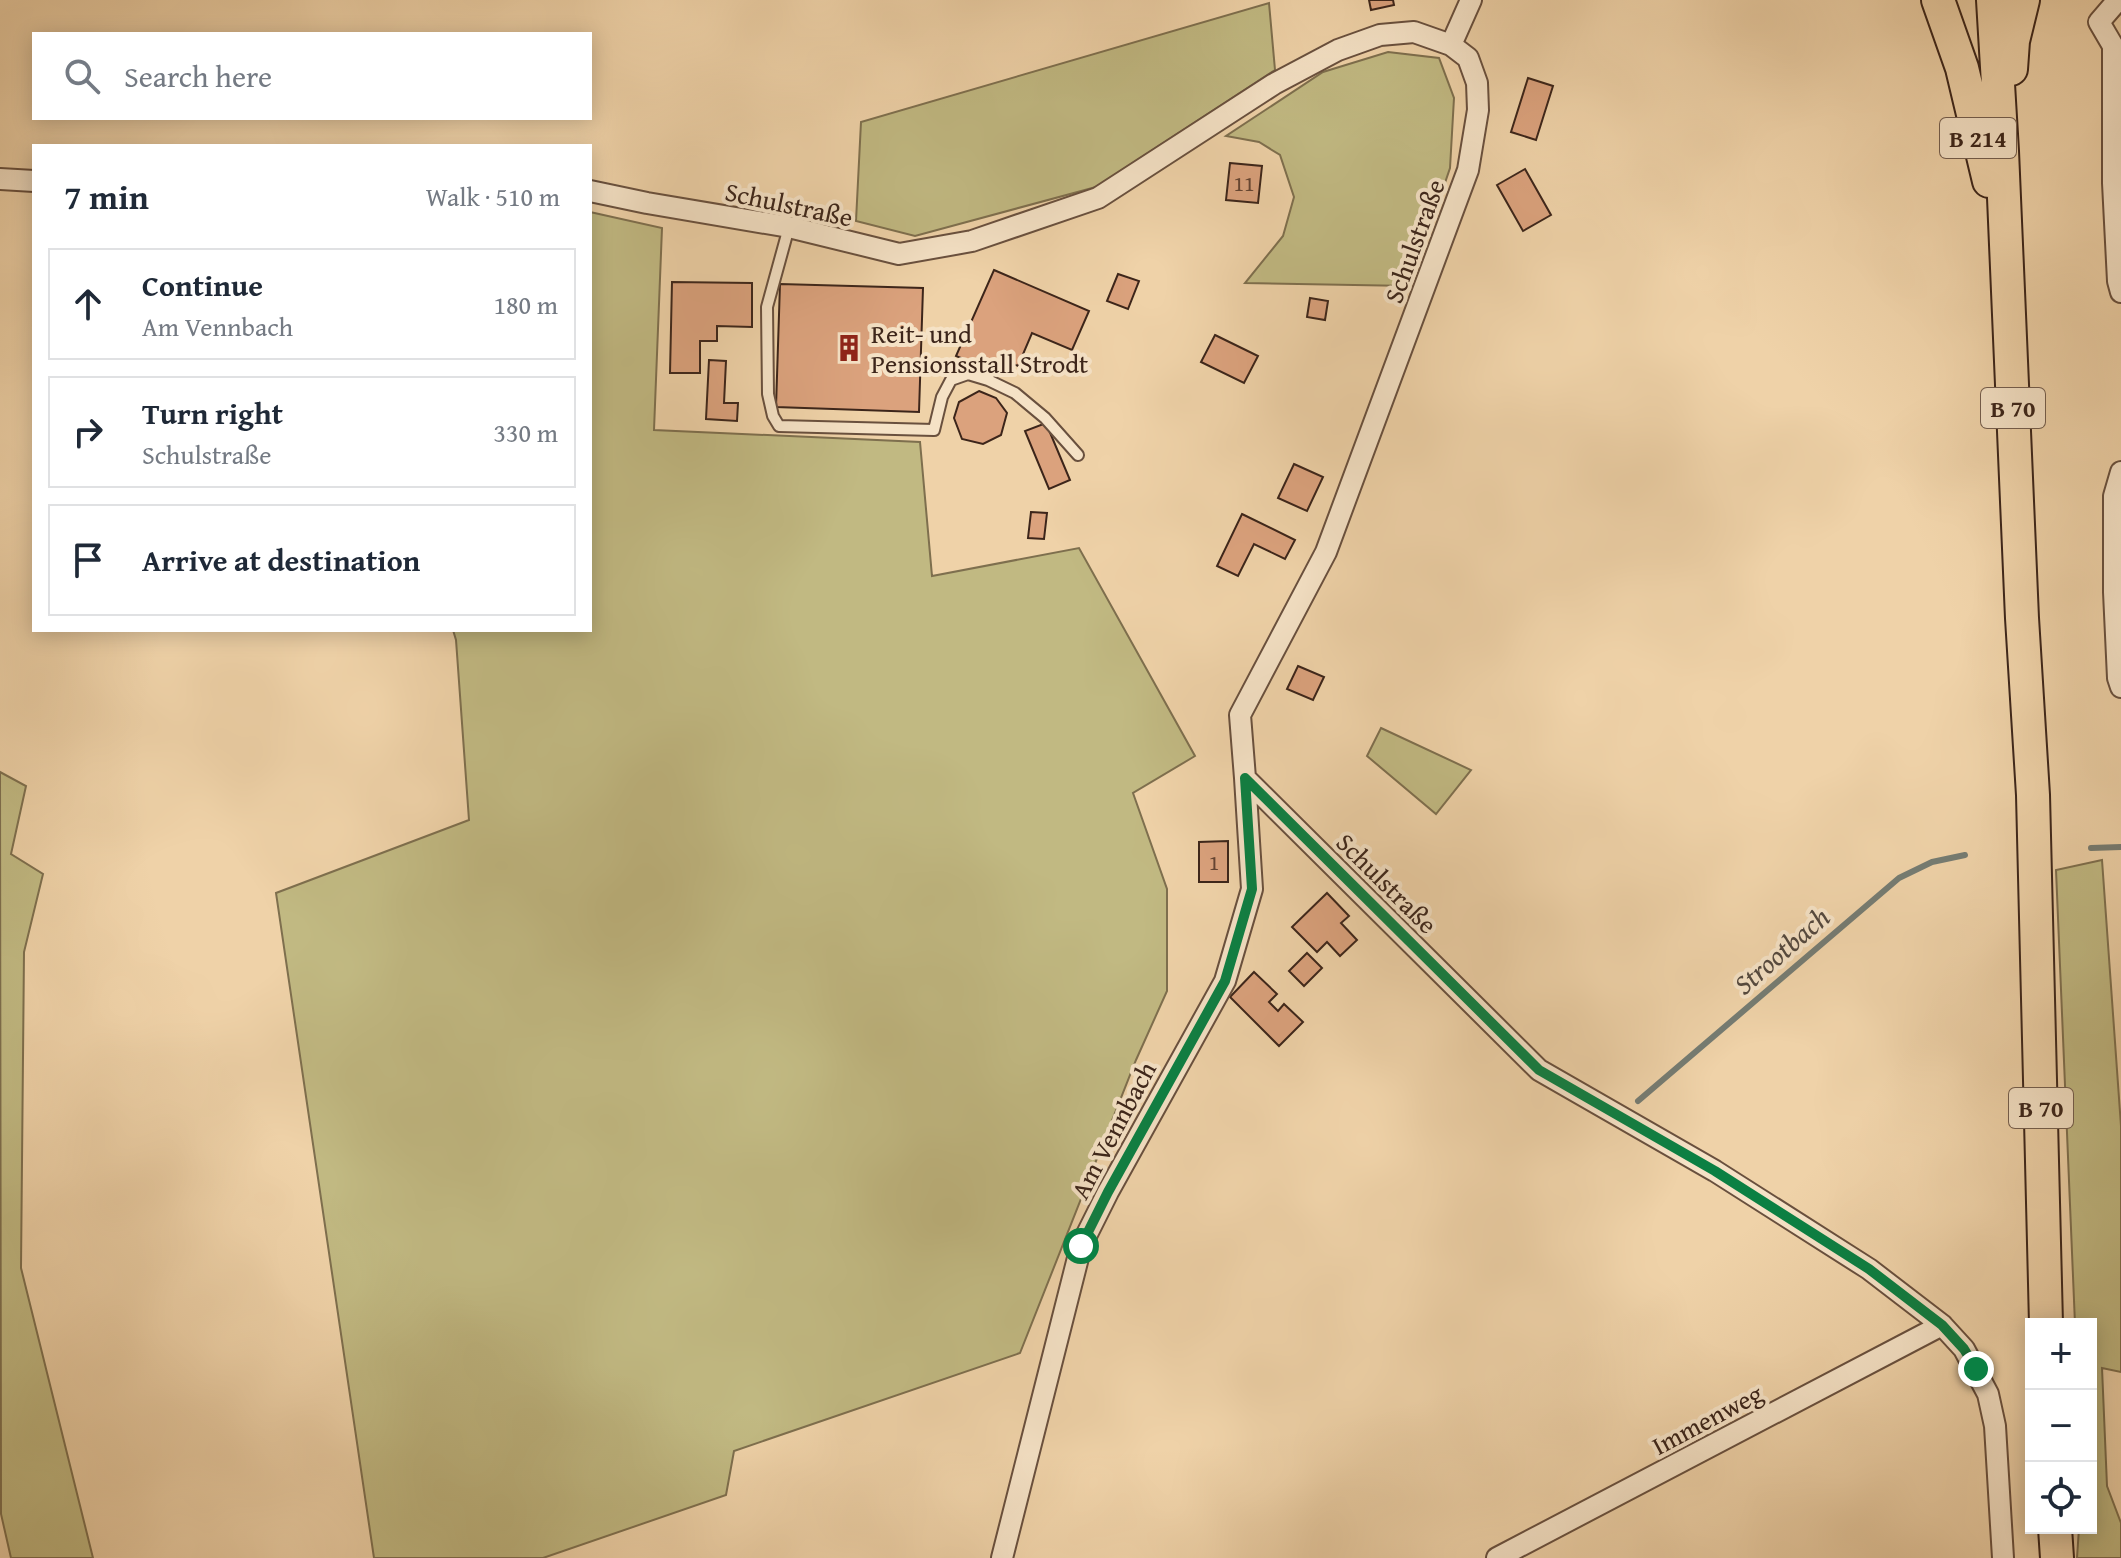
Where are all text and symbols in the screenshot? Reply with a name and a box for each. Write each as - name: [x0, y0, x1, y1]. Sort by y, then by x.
- search box: [32, 32, 592, 120]
- icon: search: [60, 54, 104, 98]
- text: Search here: [124, 54, 272, 98]
- road number: B 214: [1940, 118, 2016, 158]
- house number: 11: [1233, 167, 1255, 199]
- street label: Schulstraße: [722, 171, 856, 237]
- text: 7 min: [64, 172, 149, 221]
- street label: Schulstraße: [1374, 173, 1454, 309]
- text: Walk · 510 m: [426, 177, 560, 216]
- text: Continue: [142, 263, 263, 307]
- icon: ahead: [66, 282, 110, 326]
- text: 180 m: [493, 285, 558, 324]
- text: Am Vennbach: [142, 307, 293, 346]
- place label: Reit- und Pensionsstall Strodt: [871, 314, 1088, 383]
- building icon: Reit- und Pensionsstall Strodt: [834, 333, 864, 363]
- road number: B 70: [1981, 388, 2045, 428]
- text: Turn right: [142, 391, 283, 435]
- icon: right: [66, 410, 110, 454]
- text: 330 m: [493, 413, 558, 452]
- text: Schulstraße: [142, 435, 272, 474]
- icon: arrive: [66, 538, 110, 582]
- text: Arrive at destination: [142, 538, 420, 582]
- street label: Schulstraße: [1327, 823, 1447, 943]
- house number: 1: [1209, 846, 1219, 878]
- water label: Strootbach: [1724, 897, 1838, 1003]
- street label: Am Vennbach: [1060, 1054, 1166, 1206]
- road number: B 70: [2009, 1088, 2073, 1128]
- route start: [1063, 1228, 1099, 1264]
- map controls: [2025, 1318, 2097, 1534]
- button: +: [2025, 1318, 2097, 1390]
- route end: [1958, 1351, 1994, 1387]
- street label: Immenweg: [1645, 1374, 1769, 1464]
- button: −: [2025, 1390, 2097, 1462]
- button: locate: [2025, 1462, 2097, 1534]

